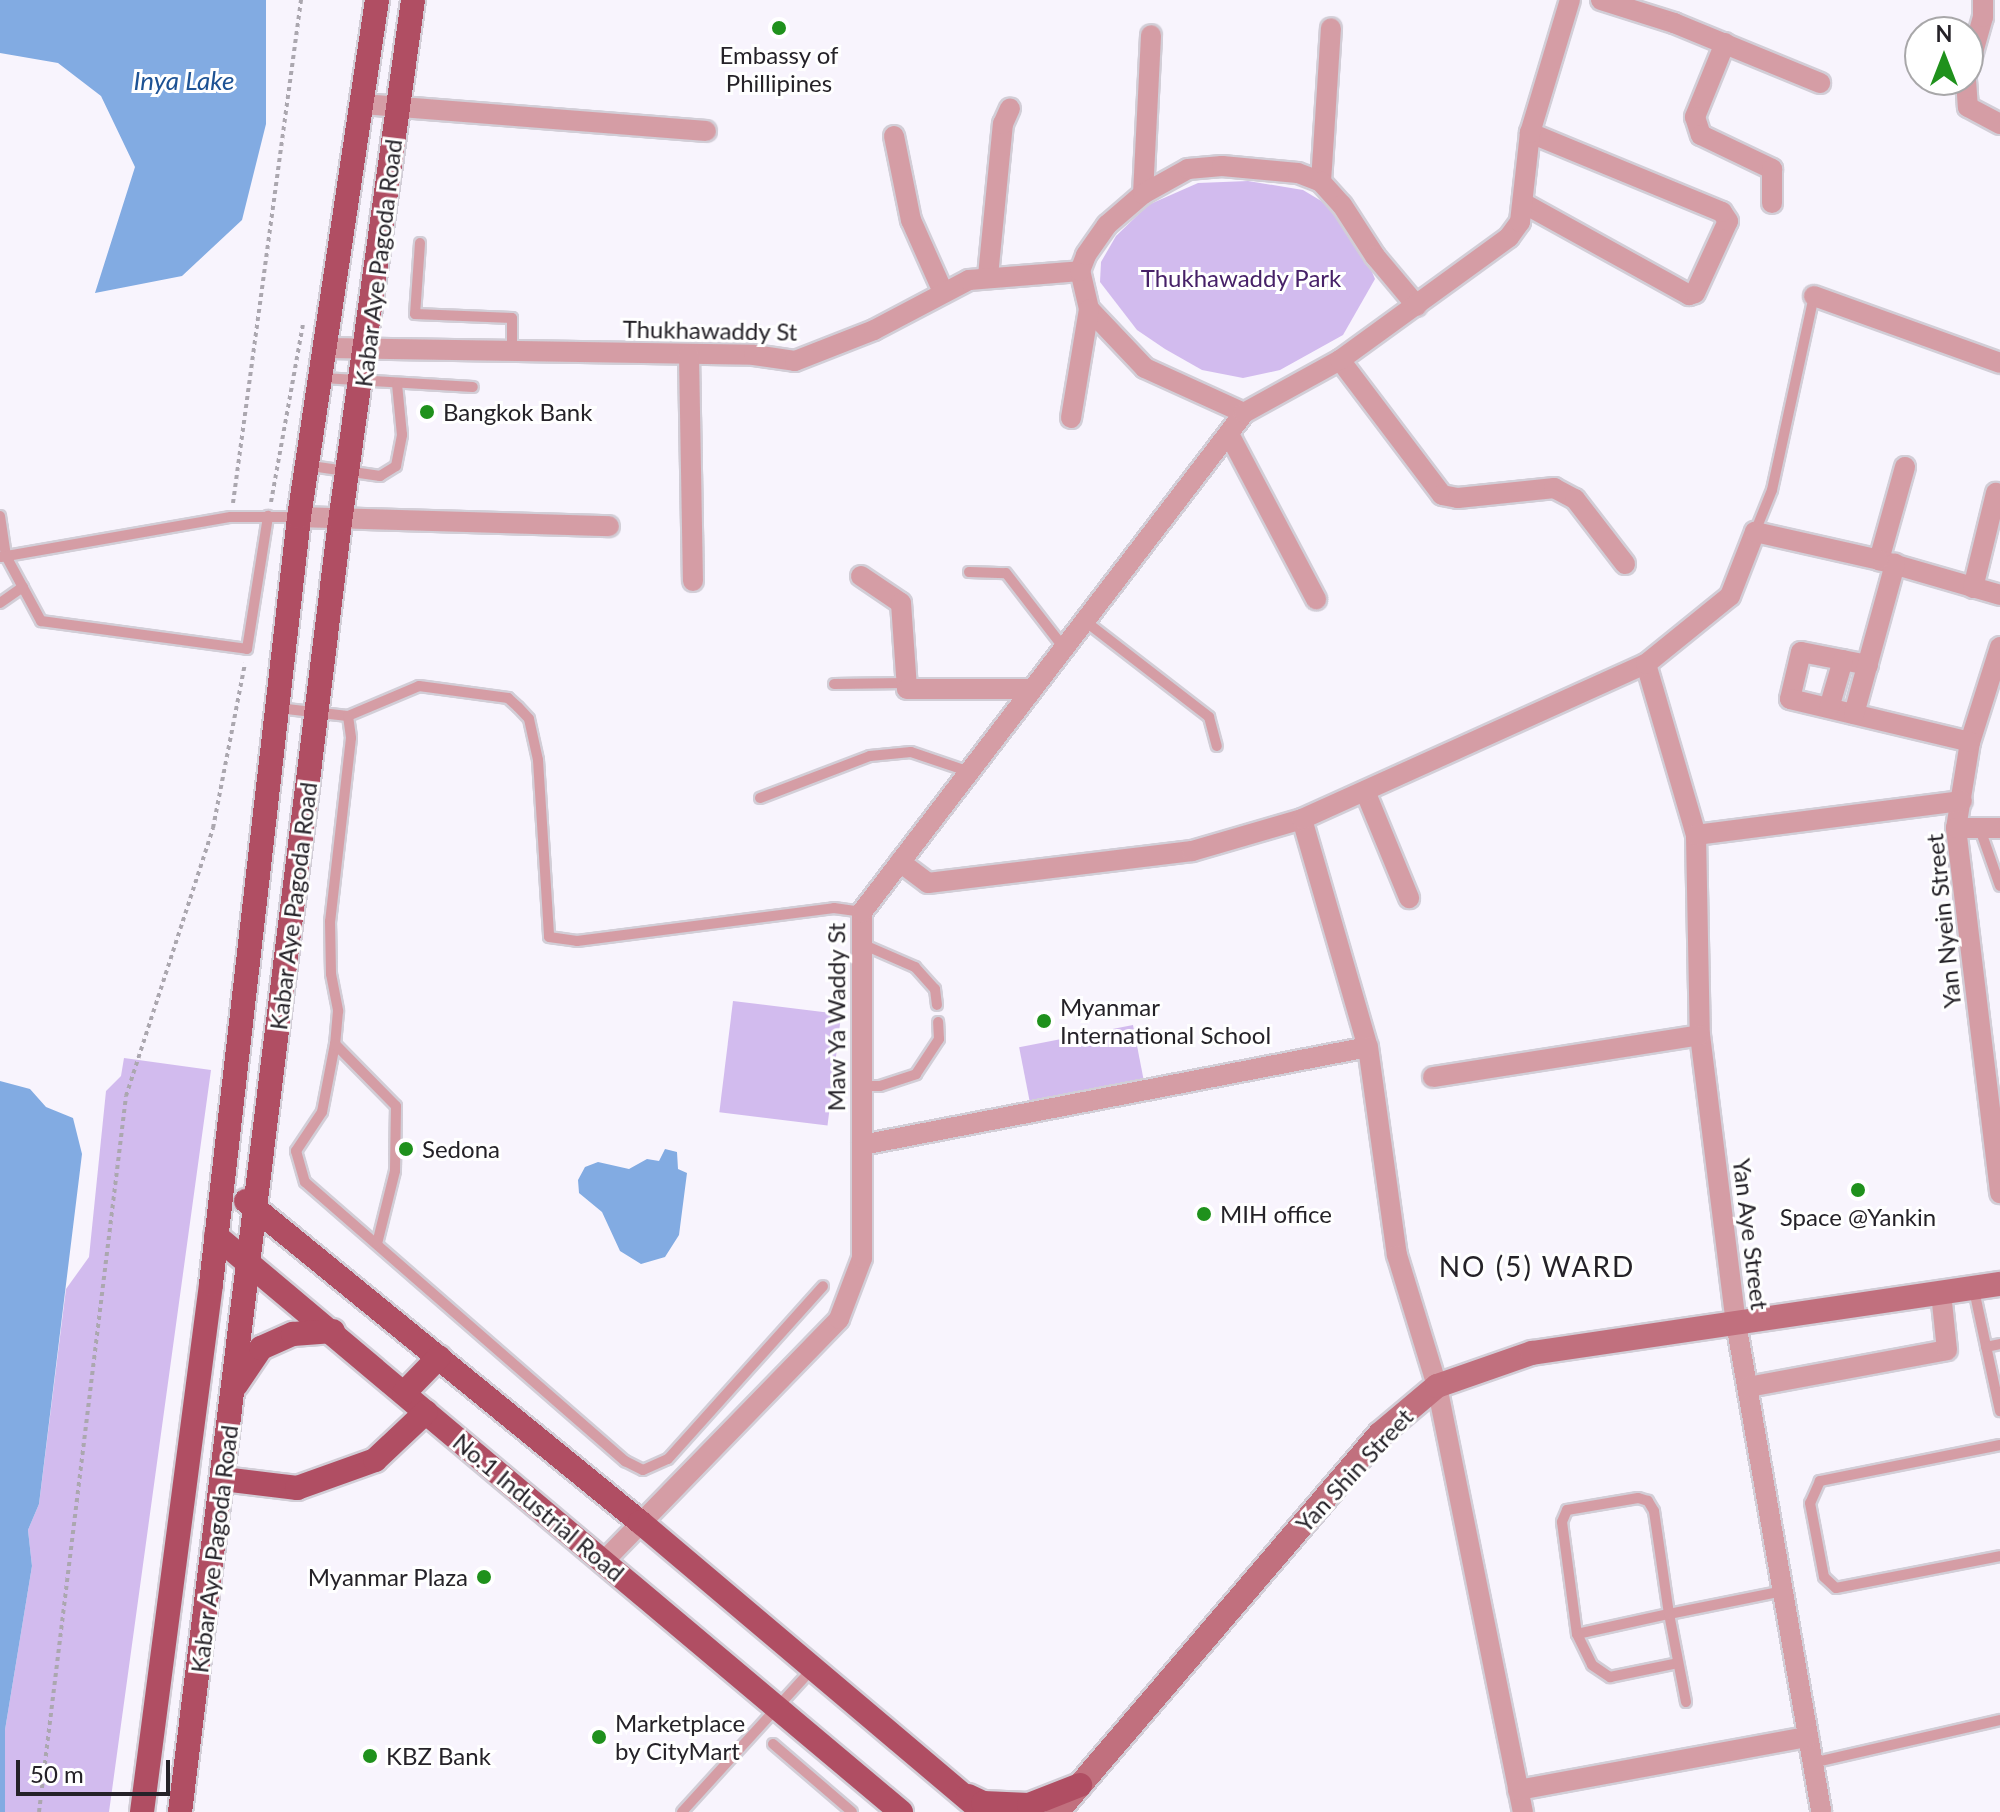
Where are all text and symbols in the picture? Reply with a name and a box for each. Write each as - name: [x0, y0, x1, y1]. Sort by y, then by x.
- north arrow: [1904, 16, 1984, 96]
- marker: Embassy of Phillipines: [770, 19, 788, 37]
- text: N: [1936, 20, 1952, 47]
- place label: Embassy of Phillipines: [719, 41, 839, 97]
- water label: Inya Lake: [134, 65, 234, 97]
- street label: Kabar Aye Pagoda Road: [348, 137, 408, 389]
- park label: Thukhawaddy Park: [1140, 264, 1342, 292]
- street label: Thukhawaddy St: [622, 314, 798, 346]
- place label: Bangkok Bank: [443, 398, 592, 426]
- marker: Bangkok Bank: [418, 403, 436, 421]
- street label: Kabar Aye Pagoda Road: [263, 780, 323, 1032]
- street label: Yan Nyein Street: [1920, 832, 1966, 1010]
- street label: Maw Ya Waddy St: [822, 921, 850, 1113]
- place label: Myanmar International School: [1060, 993, 1271, 1049]
- marker: Myanmar International School: [1035, 1012, 1053, 1030]
- place label: Sedona: [422, 1135, 500, 1163]
- marker: Sedona: [397, 1140, 415, 1158]
- street label: Yan Aye Street: [1727, 1156, 1775, 1312]
- marker: Space @Yankin: [1849, 1181, 1867, 1199]
- place label: MIH office: [1220, 1200, 1332, 1228]
- place label: Space @Yankin: [1780, 1203, 1936, 1231]
- marker: MIH office: [1195, 1205, 1213, 1223]
- district label: NO (5) WARD: [1439, 1249, 1635, 1283]
- street label: Yan Shin Street: [1289, 1402, 1419, 1538]
- street label: Kabar Aye Pagoda Road: [184, 1423, 244, 1675]
- street label: No.1 Industrial Road: [448, 1427, 630, 1587]
- place label: Myanmar Plaza: [307, 1563, 468, 1591]
- marker: Myanmar Plaza: [475, 1568, 493, 1586]
- place label: Marketplace by CityMart: [615, 1709, 745, 1765]
- marker: Marketplace by CityMart: [590, 1728, 608, 1746]
- place label: KBZ Bank: [386, 1742, 491, 1770]
- scale bar: [20, 1744, 174, 1794]
- marker: KBZ Bank: [361, 1747, 379, 1765]
- text: 50 m: [30, 1759, 84, 1788]

